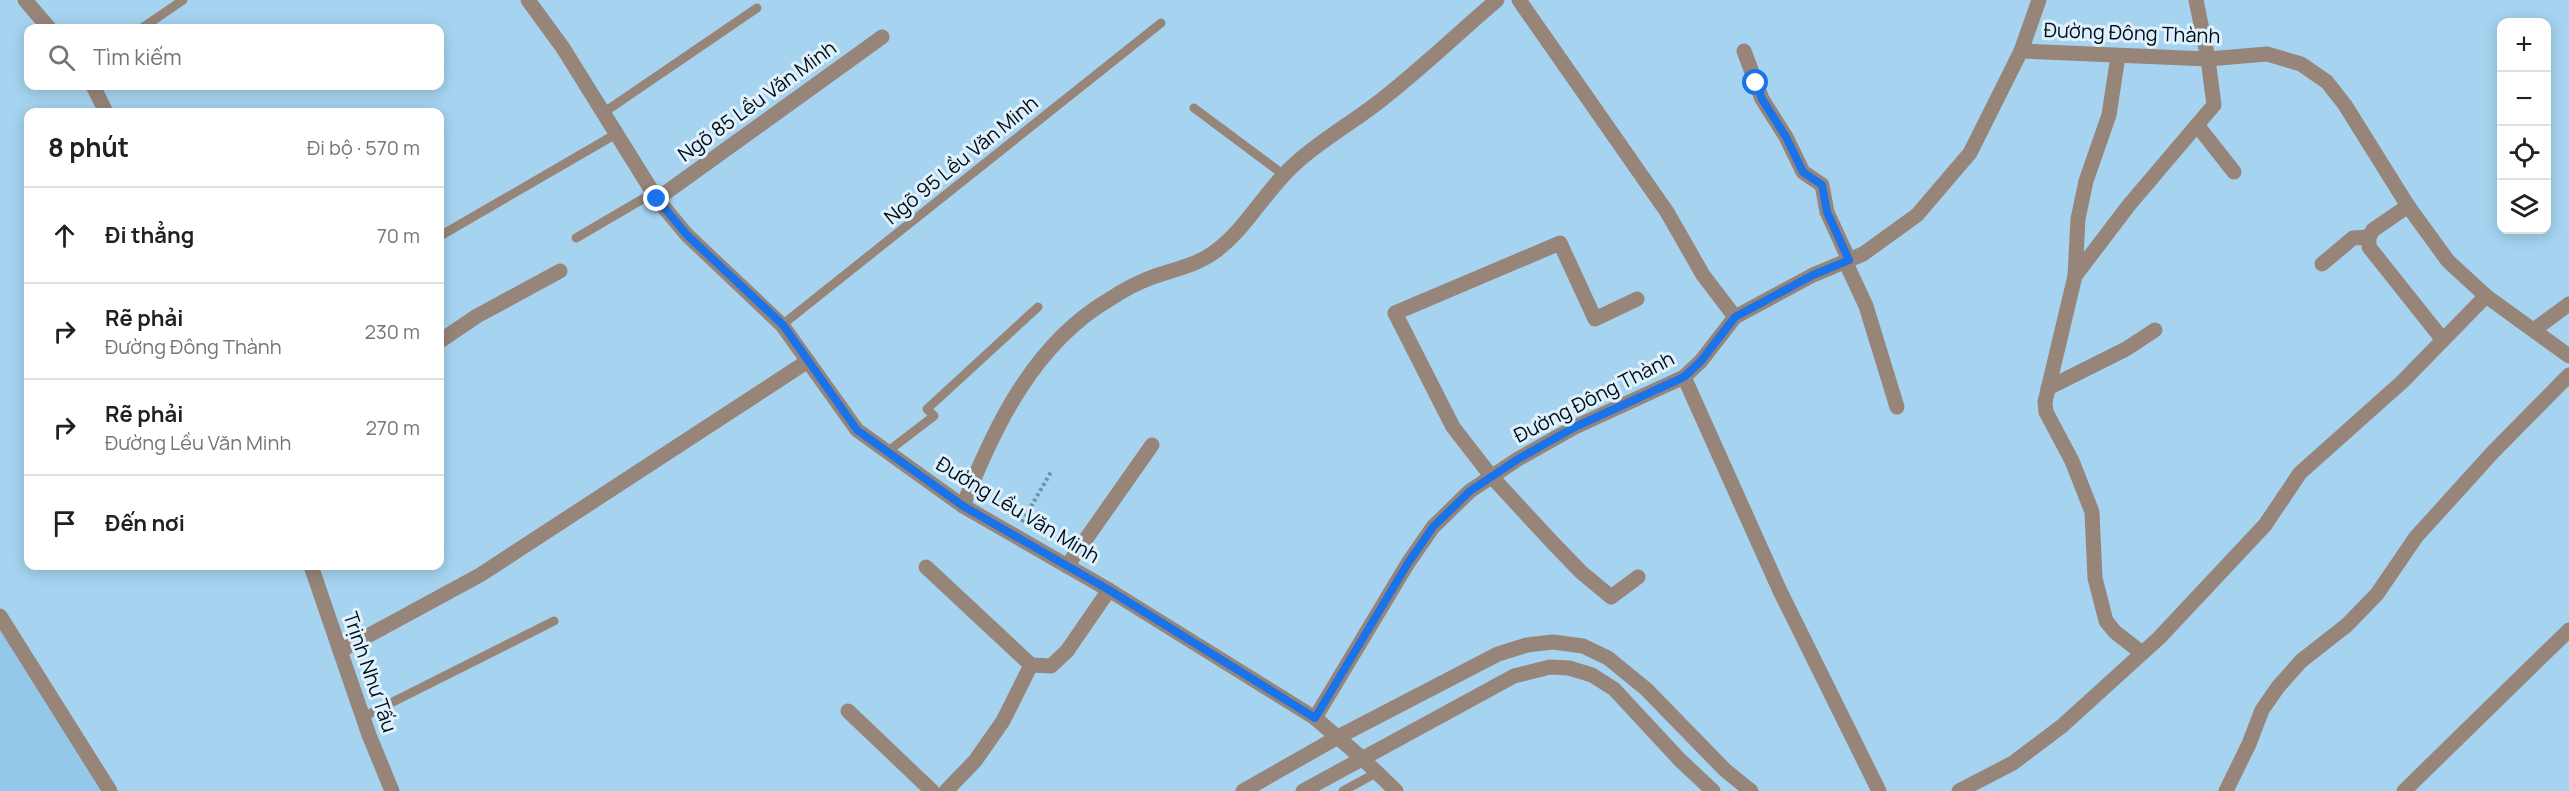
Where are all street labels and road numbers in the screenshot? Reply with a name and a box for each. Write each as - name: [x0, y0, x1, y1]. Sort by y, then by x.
- street label: Đường Đông Thành: [2043, 16, 2221, 49]
- street label: Ngõ 85 Lều Văn Minh: [672, 34, 841, 167]
- street label: Ngõ 95 Lều Văn Minh: [878, 89, 1043, 230]
- street label: Đường Đông Thành: [1509, 344, 1679, 449]
- street label: Đường Lều Văn Minh: [931, 450, 1105, 569]
- street label: Trịnh Như Tấu: [337, 608, 404, 736]

